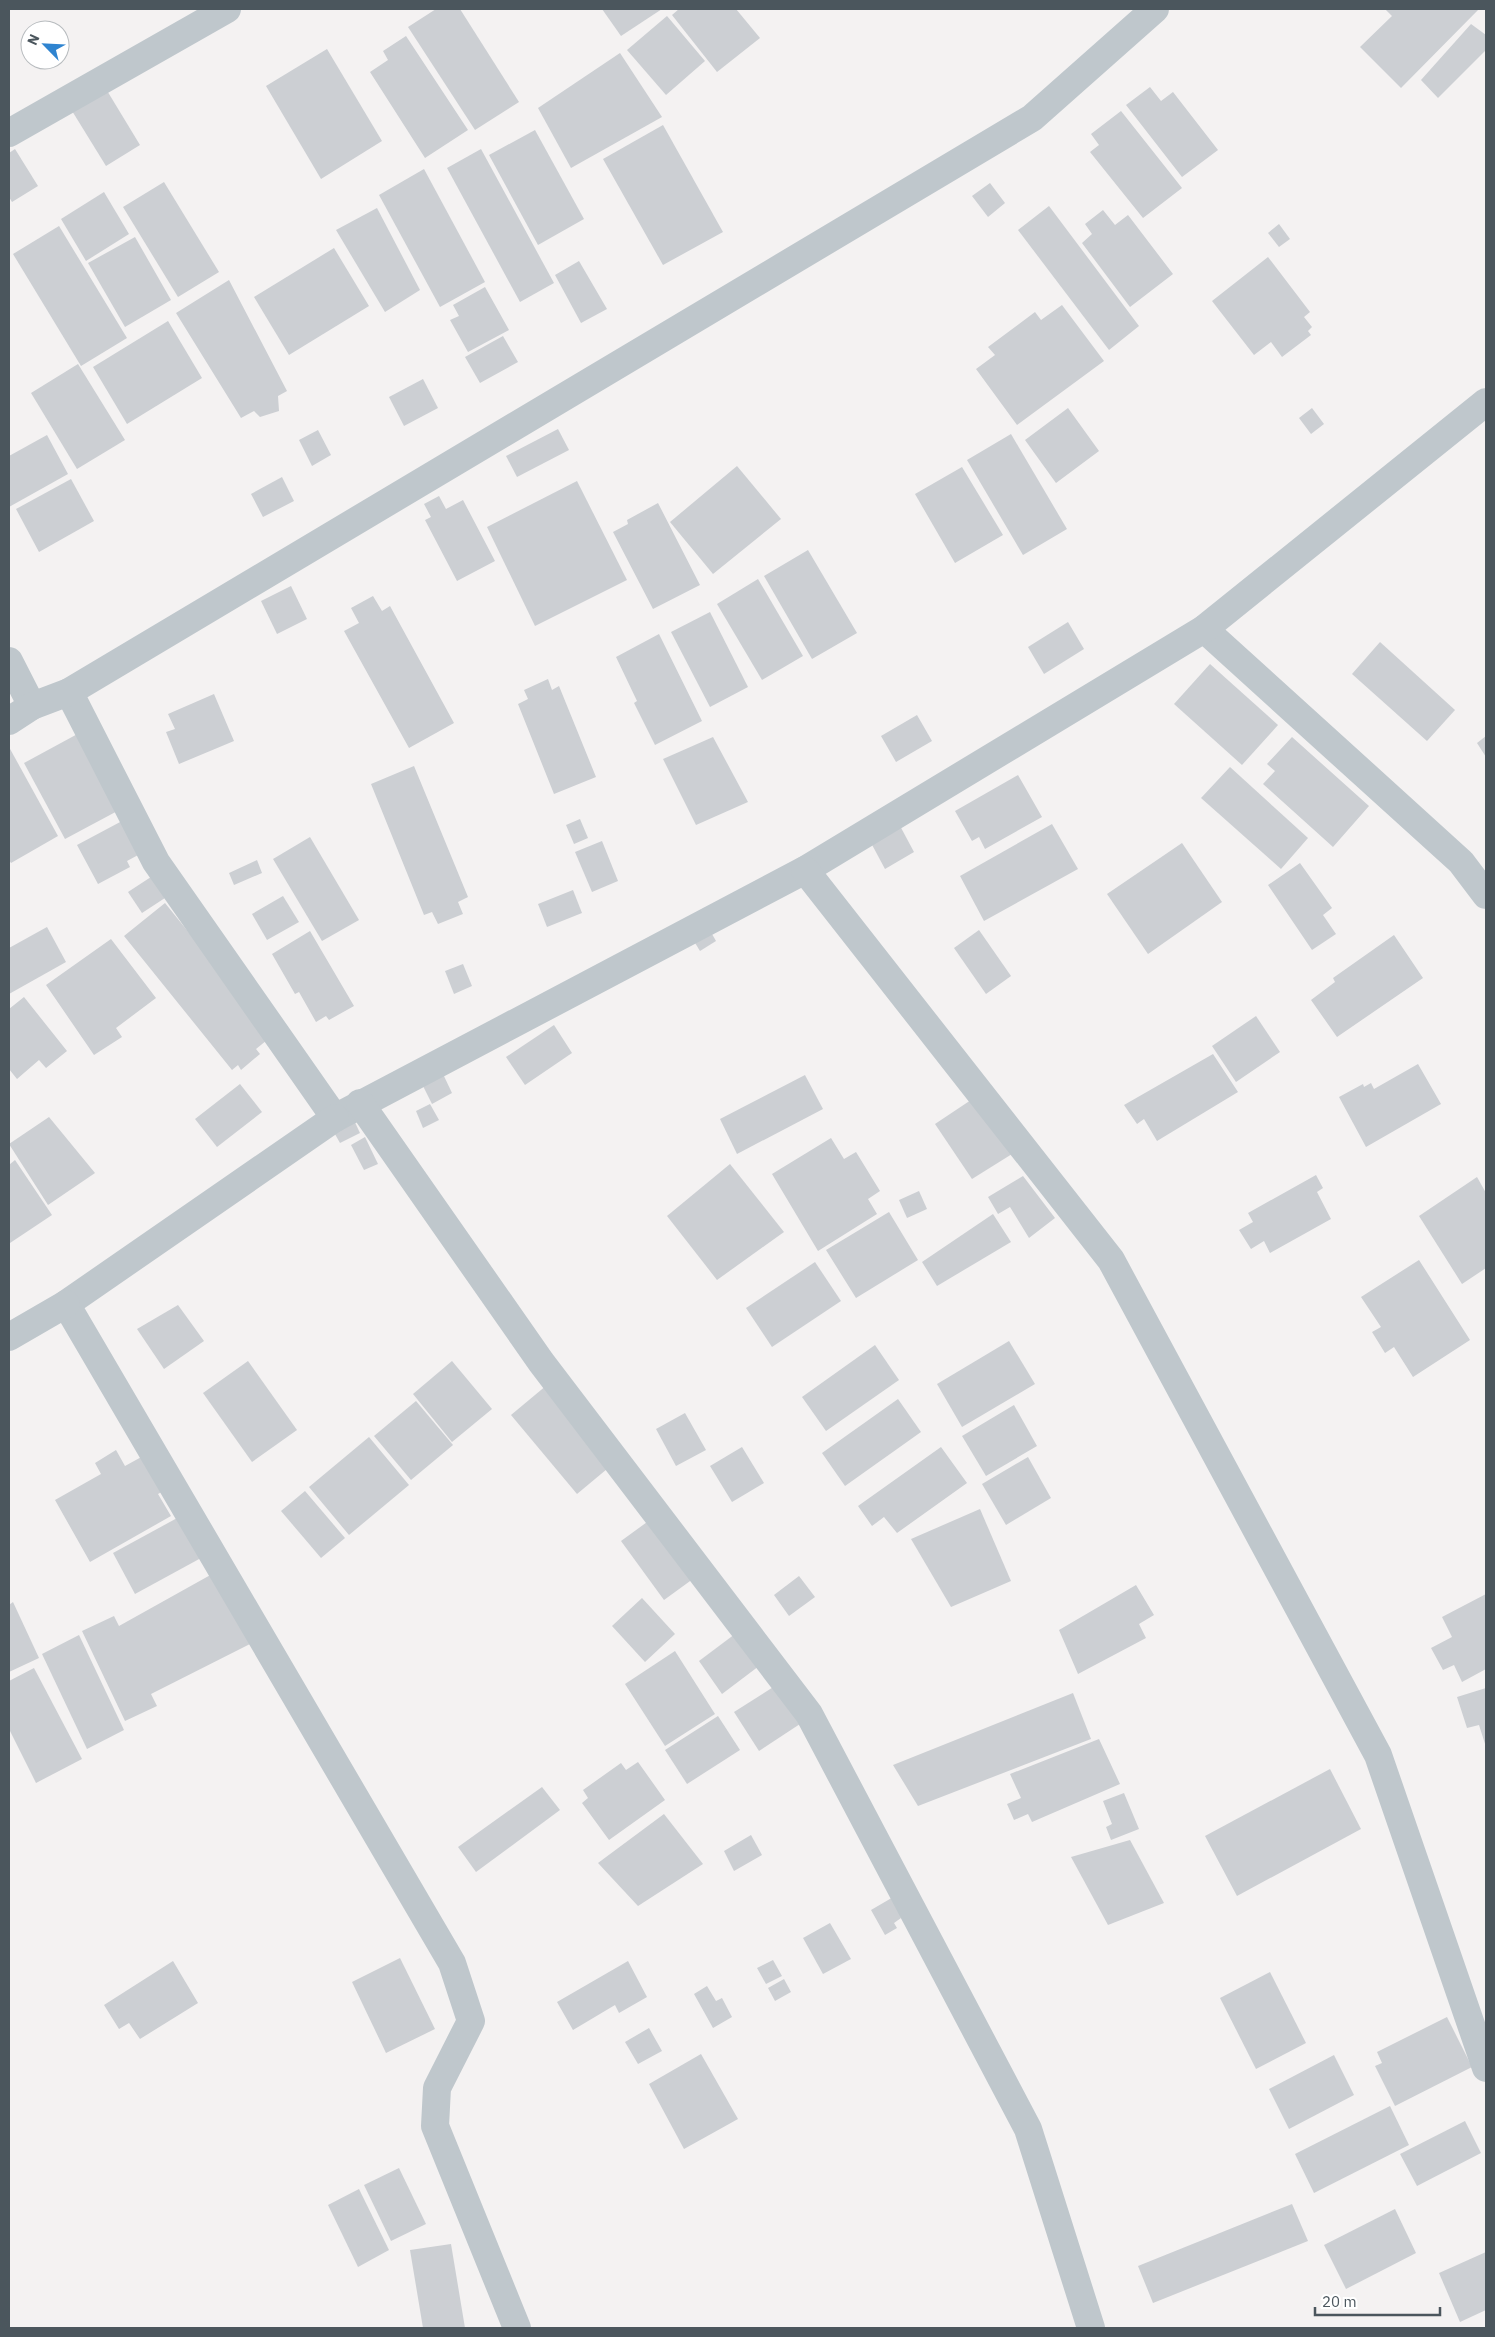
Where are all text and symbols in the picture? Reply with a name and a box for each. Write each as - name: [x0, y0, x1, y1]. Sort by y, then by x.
- north arrow: [20, 20, 70, 70]
- text: N: [23, 31, 43, 48]
- scale bar: [1315, 2284, 1440, 2316]
- text: 20 m: [1322, 2292, 1357, 2311]

